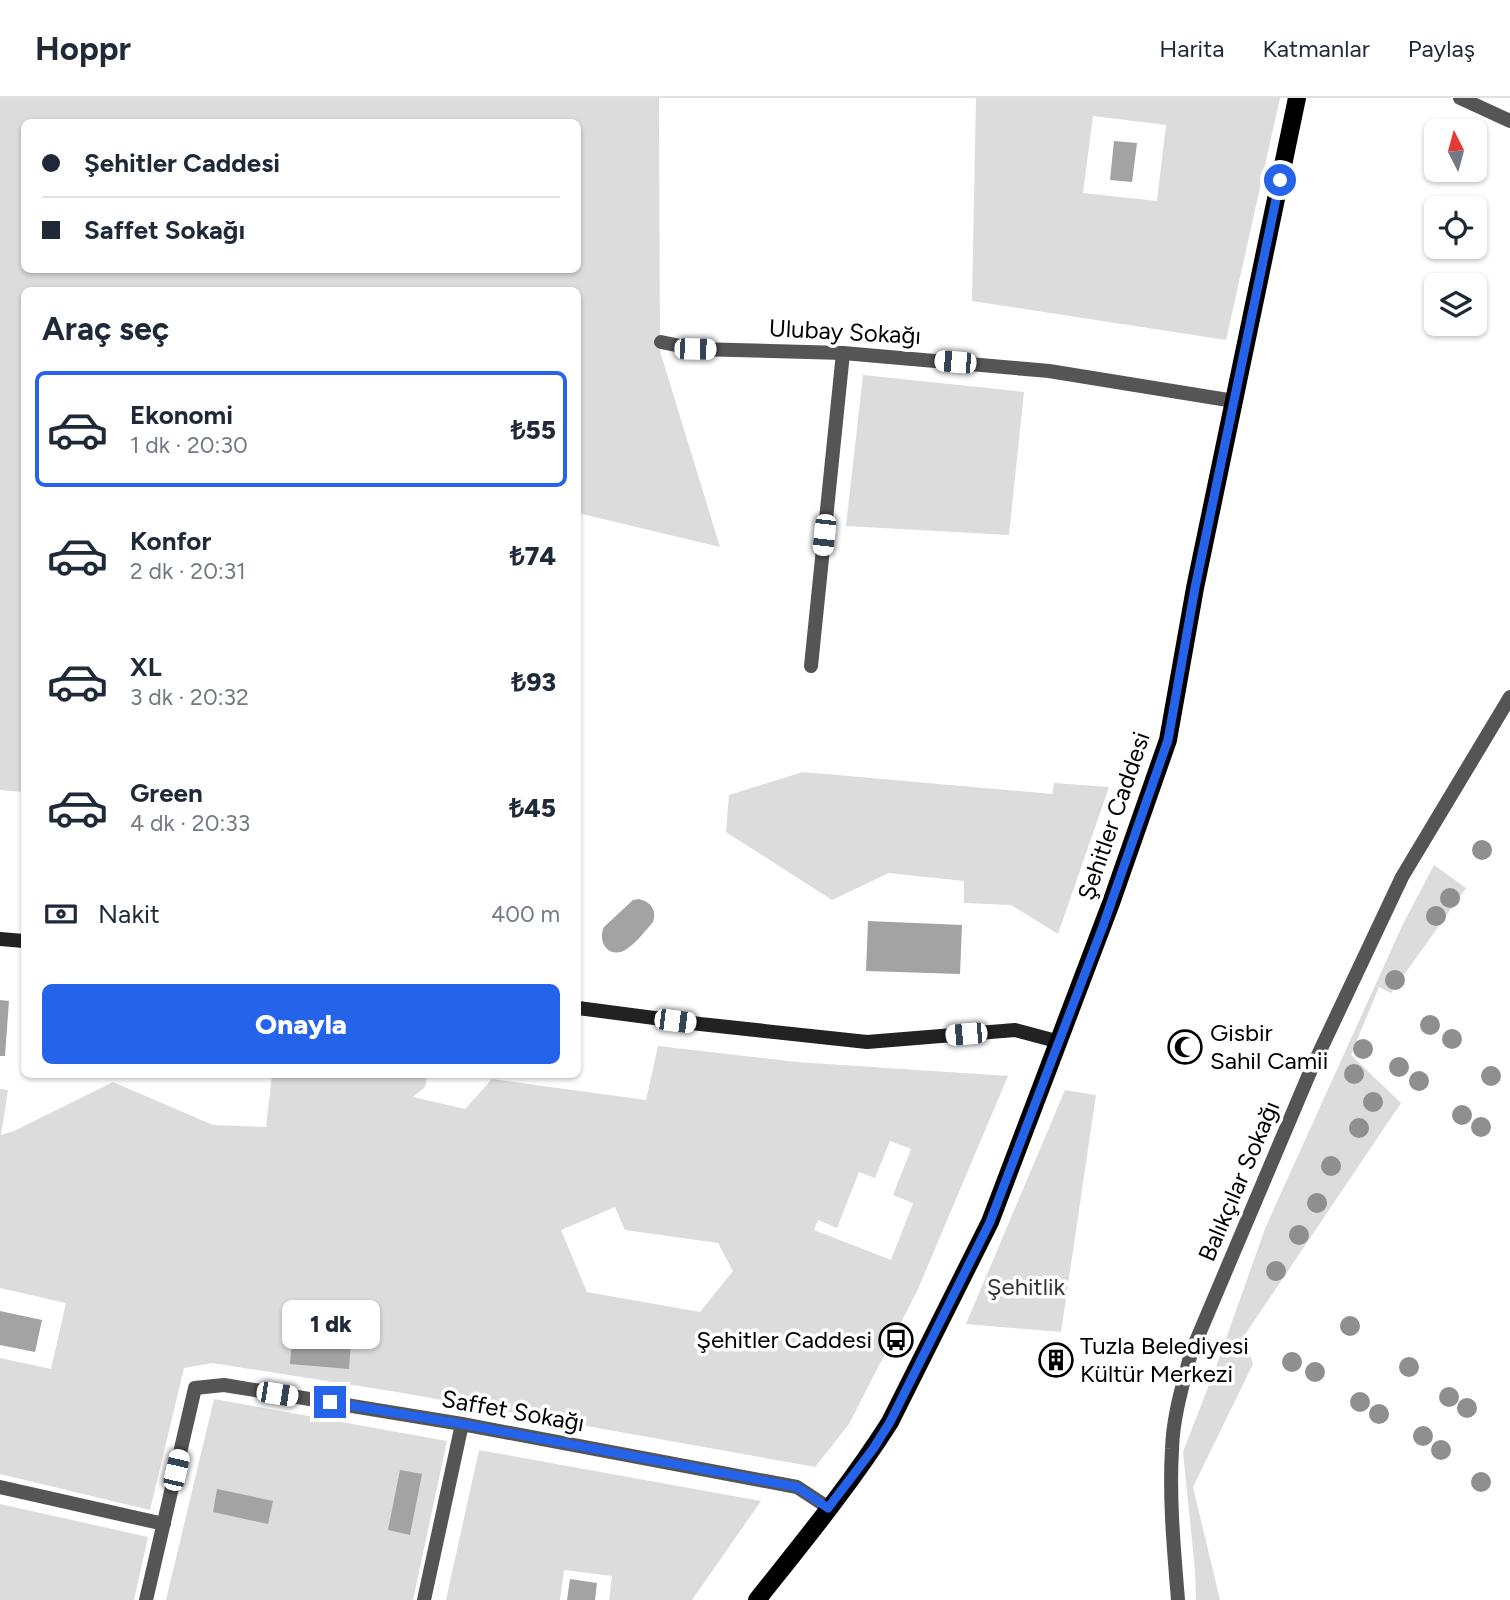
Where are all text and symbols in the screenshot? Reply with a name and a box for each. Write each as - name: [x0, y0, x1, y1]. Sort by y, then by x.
- text: Hoppr: [35, 29, 131, 68]
- text: Harita: [1159, 34, 1224, 63]
- text: Katmanlar: [1262, 34, 1370, 63]
- text: Paylaş: [1408, 34, 1475, 63]
- north arrow: [1424, 119, 1488, 182]
- map controls: [1424, 119, 1487, 336]
- text: Şehitler Caddesi: [84, 147, 280, 179]
- route start: [1264, 164, 1296, 196]
- button: locate: [1424, 196, 1487, 259]
- text: Saffet Sokağı: [84, 214, 245, 246]
- button: layers: [1424, 273, 1487, 336]
- text: Araç seç: [42, 310, 169, 348]
- street label: Ulubay Sokağı: [768, 313, 922, 350]
- car: [674, 338, 717, 360]
- car: [934, 350, 977, 374]
- icon: car: [46, 398, 109, 461]
- text: Ekonomi: [130, 399, 233, 431]
- text: ₺55: [511, 414, 556, 446]
- text: 1 dk · 20:30: [130, 431, 248, 459]
- car: [812, 513, 837, 557]
- icon: car: [46, 524, 109, 587]
- text: Konfor: [130, 525, 211, 557]
- text: ₺74: [510, 540, 556, 572]
- text: 2 dk · 20:31: [130, 557, 246, 585]
- icon: car: [46, 650, 109, 713]
- text: XL: [130, 651, 162, 683]
- text: ₺93: [511, 666, 556, 698]
- text: 3 dk · 20:32: [130, 683, 249, 711]
- street label: Şehitler Caddesi: [1071, 728, 1156, 904]
- icon: car: [46, 776, 109, 839]
- text: Green: [130, 777, 203, 809]
- text: ₺45: [509, 792, 556, 824]
- text: 4 dk · 20:33: [130, 809, 250, 837]
- icon: cash: [42, 895, 80, 933]
- text: Nakit: [98, 898, 160, 930]
- text: 400 m: [491, 900, 560, 928]
- button: Onayla: [42, 984, 560, 1064]
- car: [653, 1008, 698, 1034]
- place label: Gisbir Sahil Camii: [1210, 1018, 1328, 1075]
- car: [945, 1022, 988, 1046]
- mosque icon: Gisbir Sahil Camii: [1166, 1028, 1204, 1066]
- street label: Balıkçılar Sokağı: [1192, 1096, 1285, 1265]
- park label: Şehitlik: [987, 1272, 1066, 1301]
- callout: 1 dk: [281, 1300, 379, 1350]
- text: 1 dk: [310, 1310, 352, 1338]
- bus stop icon: Şehitler Caddesi: [877, 1321, 915, 1359]
- place label: Şehitler Caddesi: [696, 1325, 872, 1354]
- place label: Tuzla Belediyesi Kültür Merkezi: [1080, 1331, 1249, 1388]
- building icon: Tuzla Belediyesi Kültür Merkezi: [1037, 1341, 1075, 1379]
- car: [255, 1380, 300, 1408]
- street label: Saffet Sokağı: [439, 1384, 587, 1437]
- route end: [314, 1386, 346, 1418]
- car: [162, 1447, 191, 1493]

